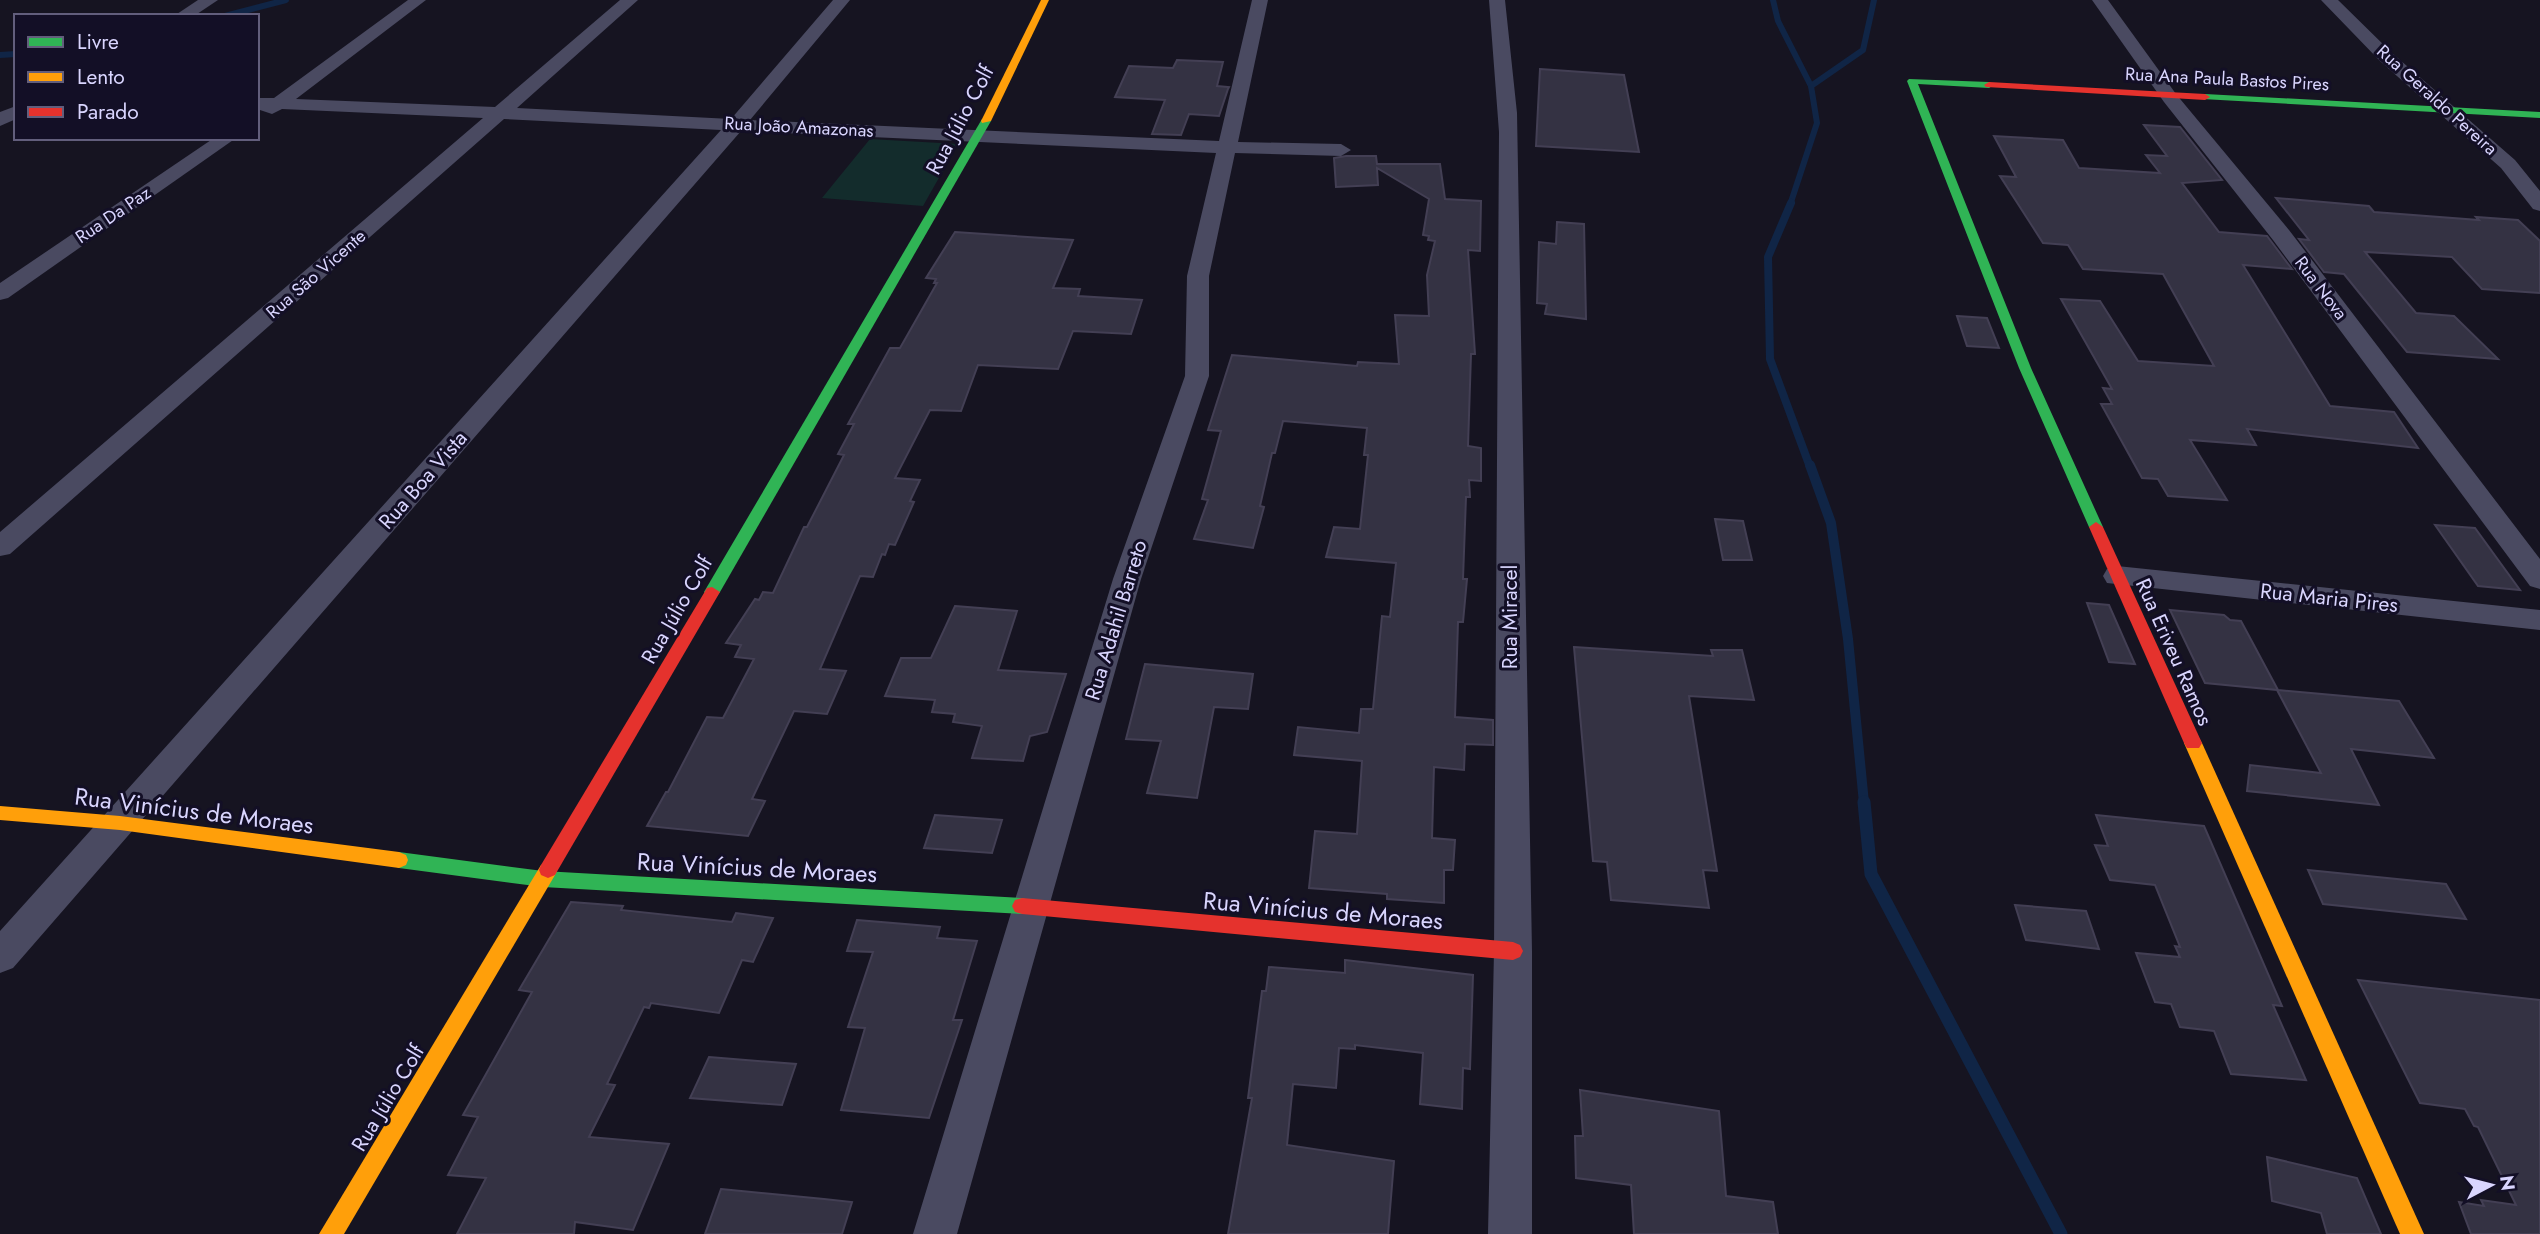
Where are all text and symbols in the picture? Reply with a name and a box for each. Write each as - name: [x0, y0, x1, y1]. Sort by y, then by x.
- legend: [14, 14, 259, 140]
- text: Livre: [77, 27, 119, 57]
- street label: Rua Geraldo Pereira: [2371, 39, 2503, 161]
- street label: Rua Júlio Colf: [919, 59, 1002, 180]
- street label: Rua Ana Paula Bastos Pires: [2124, 61, 2330, 97]
- text: Lento: [77, 62, 125, 92]
- text: Parado: [77, 97, 139, 127]
- street label: Rua João Amazonas: [724, 110, 874, 144]
- street label: Rua Da Paz: [70, 180, 157, 250]
- street label: Rua São Vicente: [260, 223, 372, 325]
- street label: Rua Nova: [2288, 251, 2354, 325]
- street label: Rua Boa Vista: [372, 424, 474, 536]
- street label: Rua Adahil Barreto: [1077, 536, 1155, 704]
- street label: Rua Júlio Colf: [634, 550, 720, 669]
- street label: Rua Miracel: [1495, 565, 1525, 669]
- street label: Rua Eriveu Ramos: [2128, 573, 2220, 731]
- street label: Rua Maria Pires: [2259, 576, 2399, 620]
- street label: Rua Vinícius de Moraes: [73, 778, 316, 843]
- street label: Rua Vinícius de Moraes: [636, 844, 878, 891]
- street label: Rua Vinícius de Moraes: [1202, 883, 1444, 938]
- street label: Rua Júlio Colf: [344, 1038, 432, 1157]
- north arrow: [2456, 1150, 2526, 1220]
- text: N: [2493, 1174, 2522, 1192]

